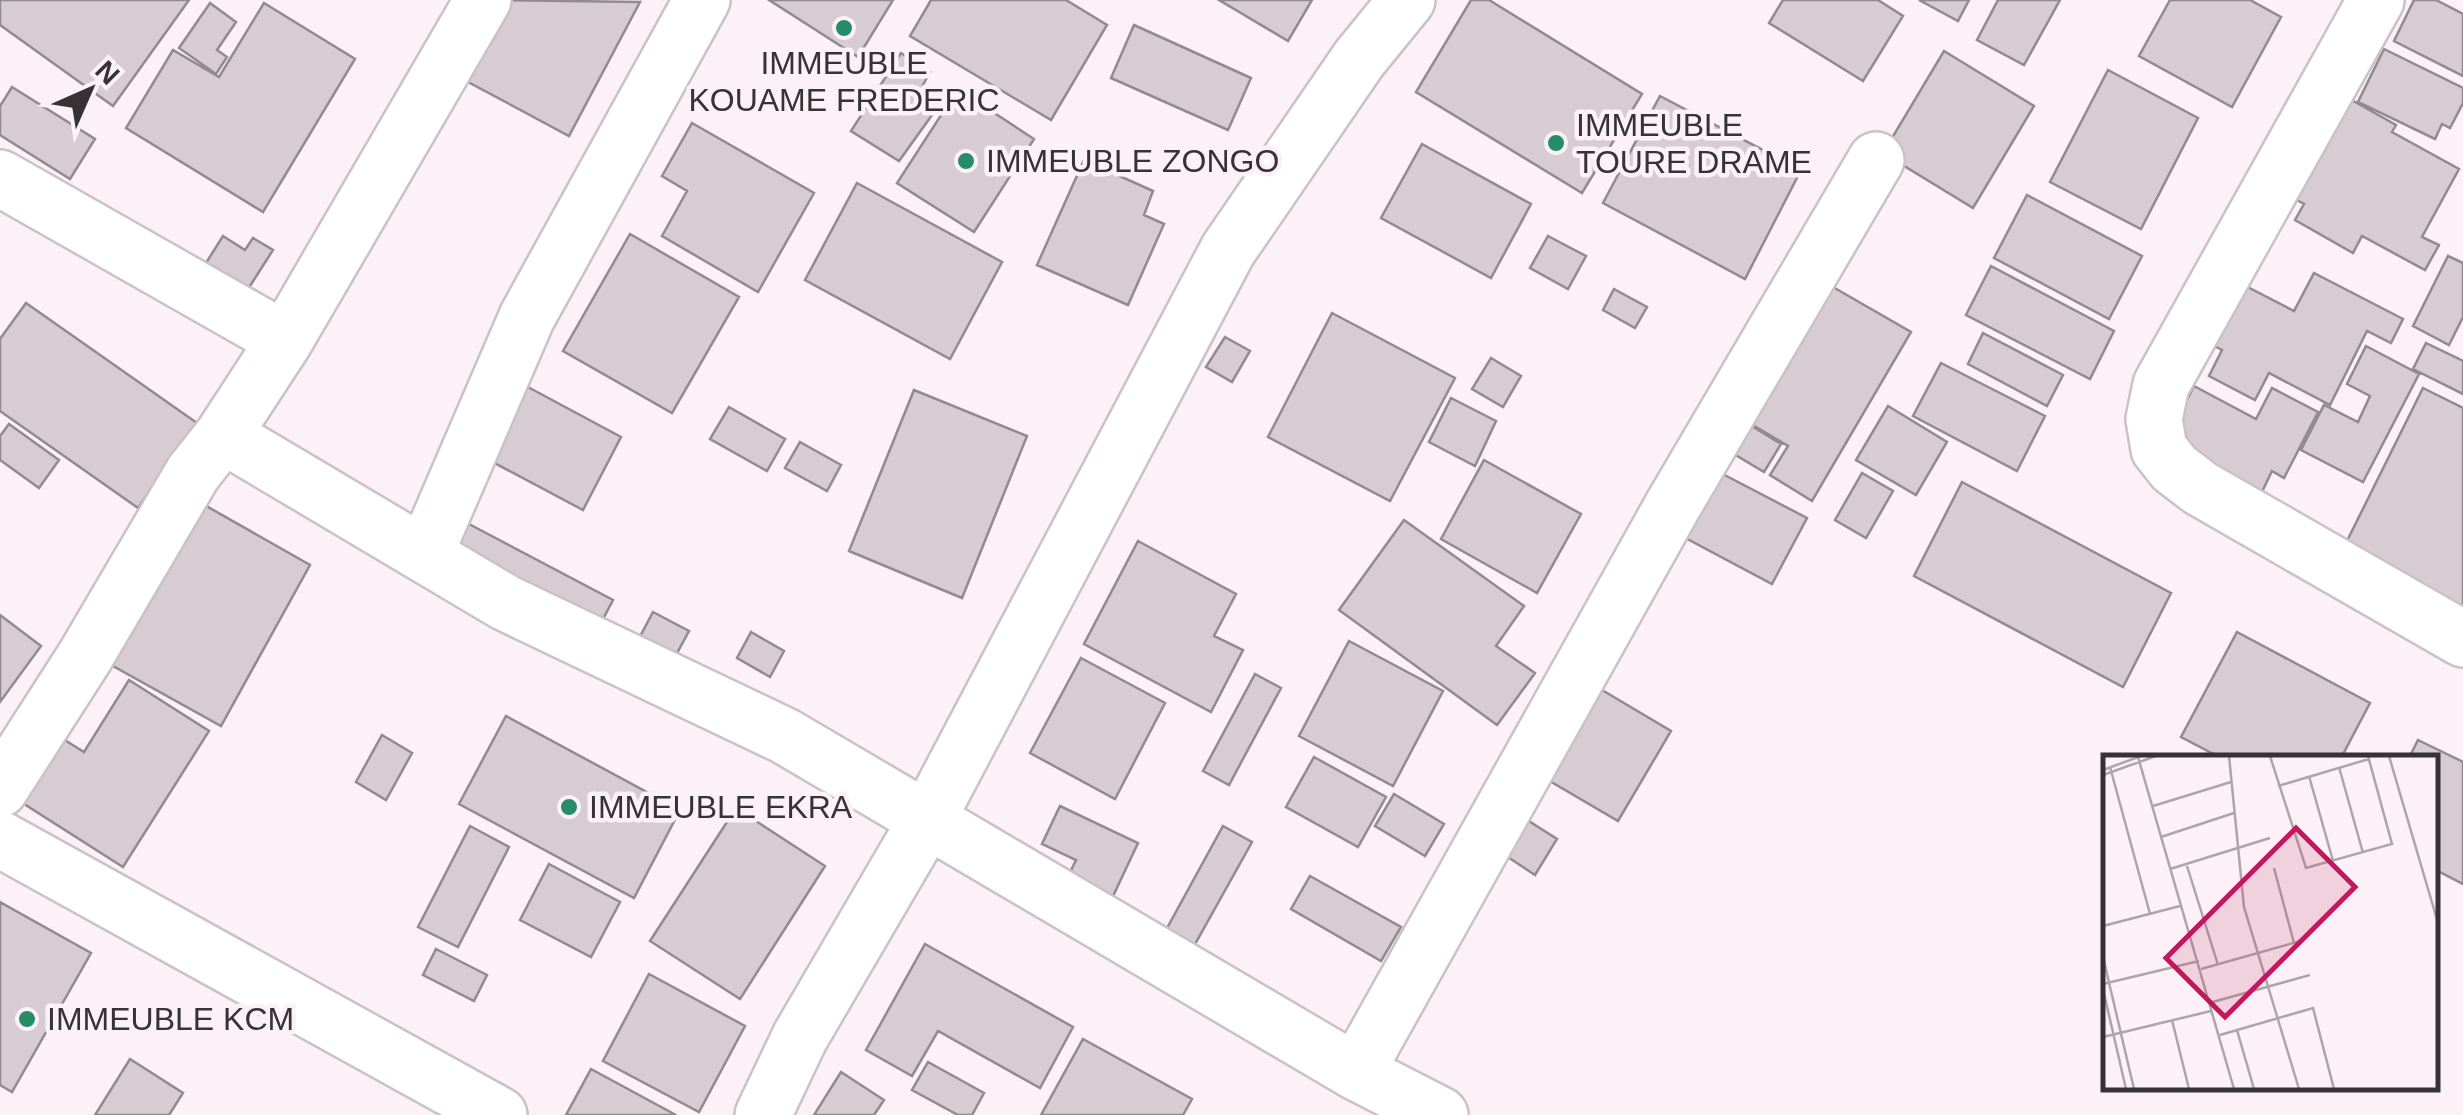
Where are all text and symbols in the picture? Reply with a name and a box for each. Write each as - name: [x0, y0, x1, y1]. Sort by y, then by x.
- marker: IMMEUBLE KOUAME FREDERIC: [833, 17, 855, 39]
- north arrow: [40, 40, 140, 140]
- place label: IMMEUBLE KOUAME FREDERIC: [688, 45, 1000, 118]
- text: N: [89, 55, 125, 91]
- place label: IMMEUBLE TOURE DRAME: [1576, 107, 1812, 180]
- marker: IMMEUBLE TOURE DRAME: [1545, 132, 1567, 154]
- place label: IMMEUBLE ZONGO: [986, 143, 1279, 179]
- marker: IMMEUBLE ZONGO: [955, 150, 977, 172]
- inset map: [2103, 755, 2438, 1090]
- place label: IMMEUBLE EKRA: [589, 789, 853, 825]
- marker: IMMEUBLE EKRA: [558, 796, 580, 818]
- place label: IMMEUBLE KCM: [47, 1001, 294, 1037]
- marker: IMMEUBLE KCM: [16, 1008, 38, 1030]

